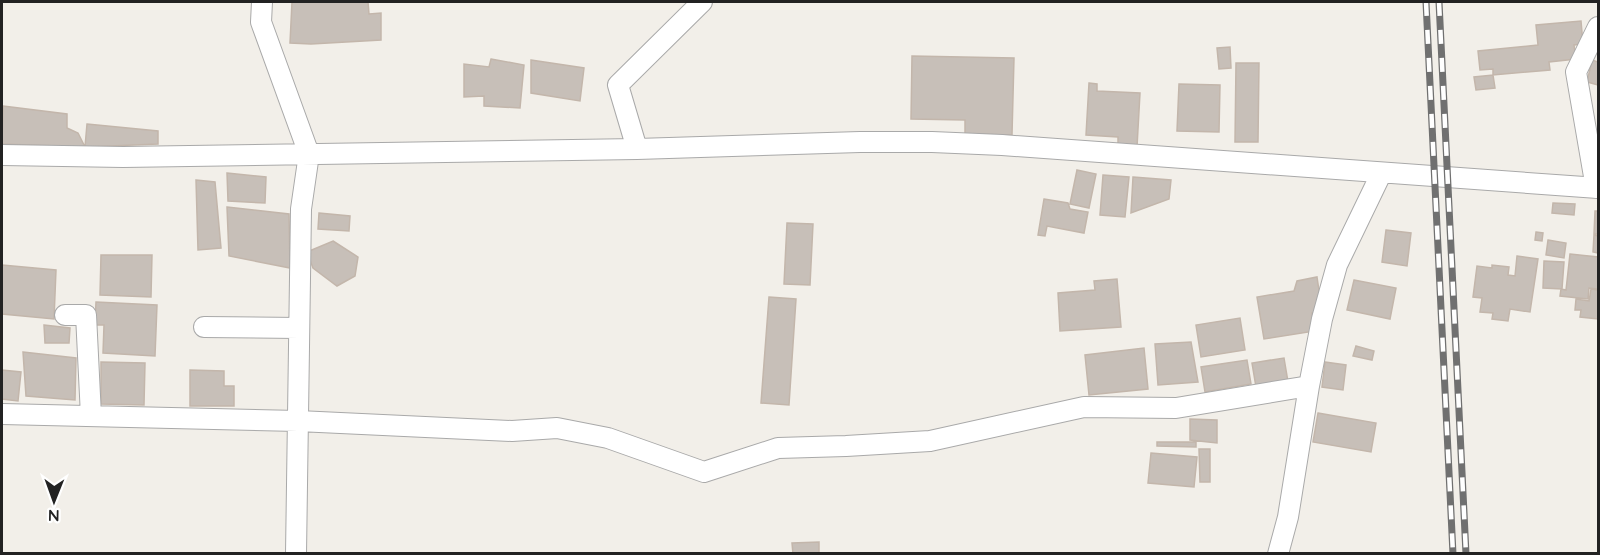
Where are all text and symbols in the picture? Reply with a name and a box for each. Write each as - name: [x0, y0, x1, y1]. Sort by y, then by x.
- north arrow: [24, 471, 84, 531]
- text: N: [48, 506, 60, 526]

